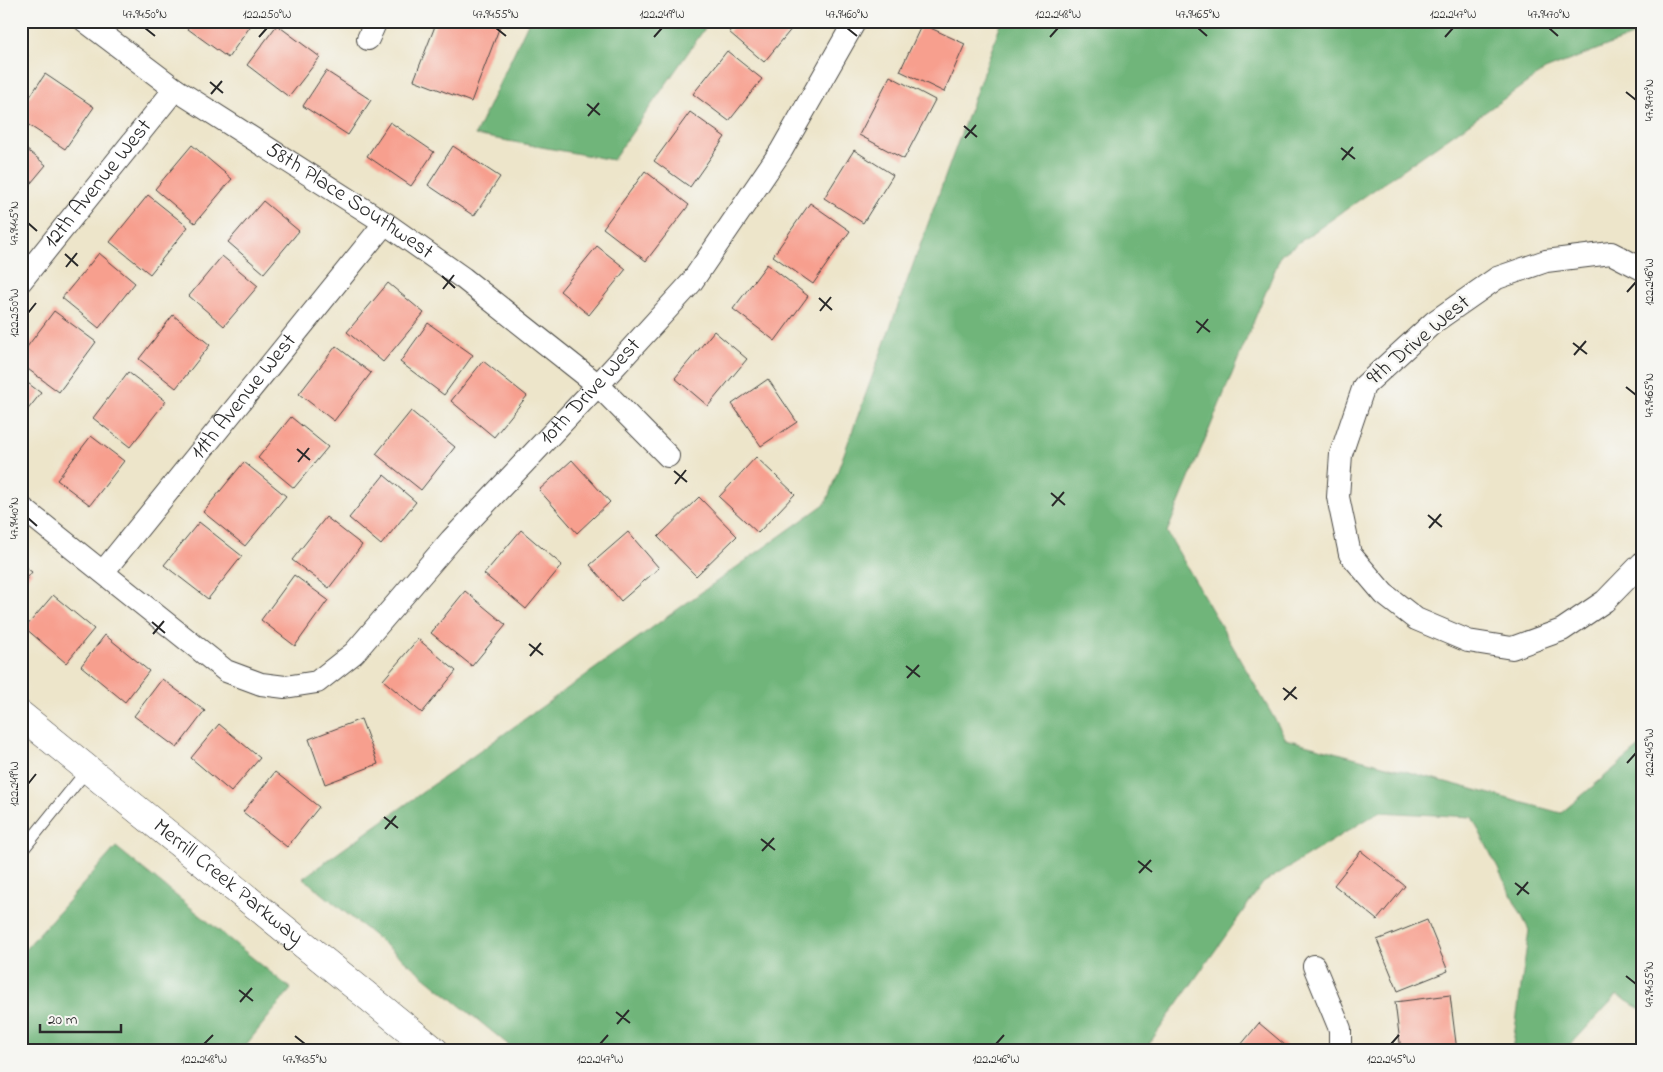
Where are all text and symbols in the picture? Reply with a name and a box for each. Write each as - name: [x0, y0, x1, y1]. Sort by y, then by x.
- text: 47.9450°N: [123, 6, 167, 24]
- text: 122.250°W: [243, 6, 291, 24]
- text: 47.9455°N: [473, 6, 519, 24]
- text: 122.249°W: [639, 6, 685, 24]
- text: 47.9460°N: [826, 6, 868, 24]
- text: 122.248°W: [1035, 6, 1081, 24]
- text: 47.9465°N: [1176, 6, 1220, 24]
- text: 122.247°W: [1430, 6, 1476, 24]
- text: 47.9470°N: [1528, 6, 1570, 24]
- text: 47.9470°N: [1641, 79, 1659, 121]
- street label: 12th Avenue West: [37, 112, 161, 256]
- street label: 58th Place Southwest: [259, 134, 440, 269]
- text: 47.9445°N: [6, 201, 24, 245]
- text: 122.246°W: [1641, 259, 1659, 305]
- street label: 9th Drive West: [1360, 288, 1478, 394]
- text: 122.250°W: [6, 289, 24, 337]
- street label: 11th Avenue West: [183, 326, 306, 467]
- street label: 10th Drive West: [532, 331, 650, 453]
- text: 47.9465°N: [1641, 373, 1659, 417]
- text: 47.9440°N: [6, 497, 24, 539]
- text: 122.245°W: [1641, 729, 1659, 777]
- text: 122.249°W: [6, 761, 24, 807]
- street label: Merrill Creek Parkway: [145, 812, 310, 954]
- text: 47.9455°N: [1641, 961, 1659, 1007]
- scale bar: [40, 1002, 121, 1034]
- text: 20 m: [48, 1009, 78, 1031]
- text: 122.248°W: [181, 1051, 227, 1069]
- text: 47.9435°N: [283, 1051, 327, 1069]
- text: 122.247°W: [577, 1051, 623, 1069]
- text: 122.246°W: [973, 1051, 1019, 1069]
- text: 122.245°W: [1367, 1051, 1415, 1069]

